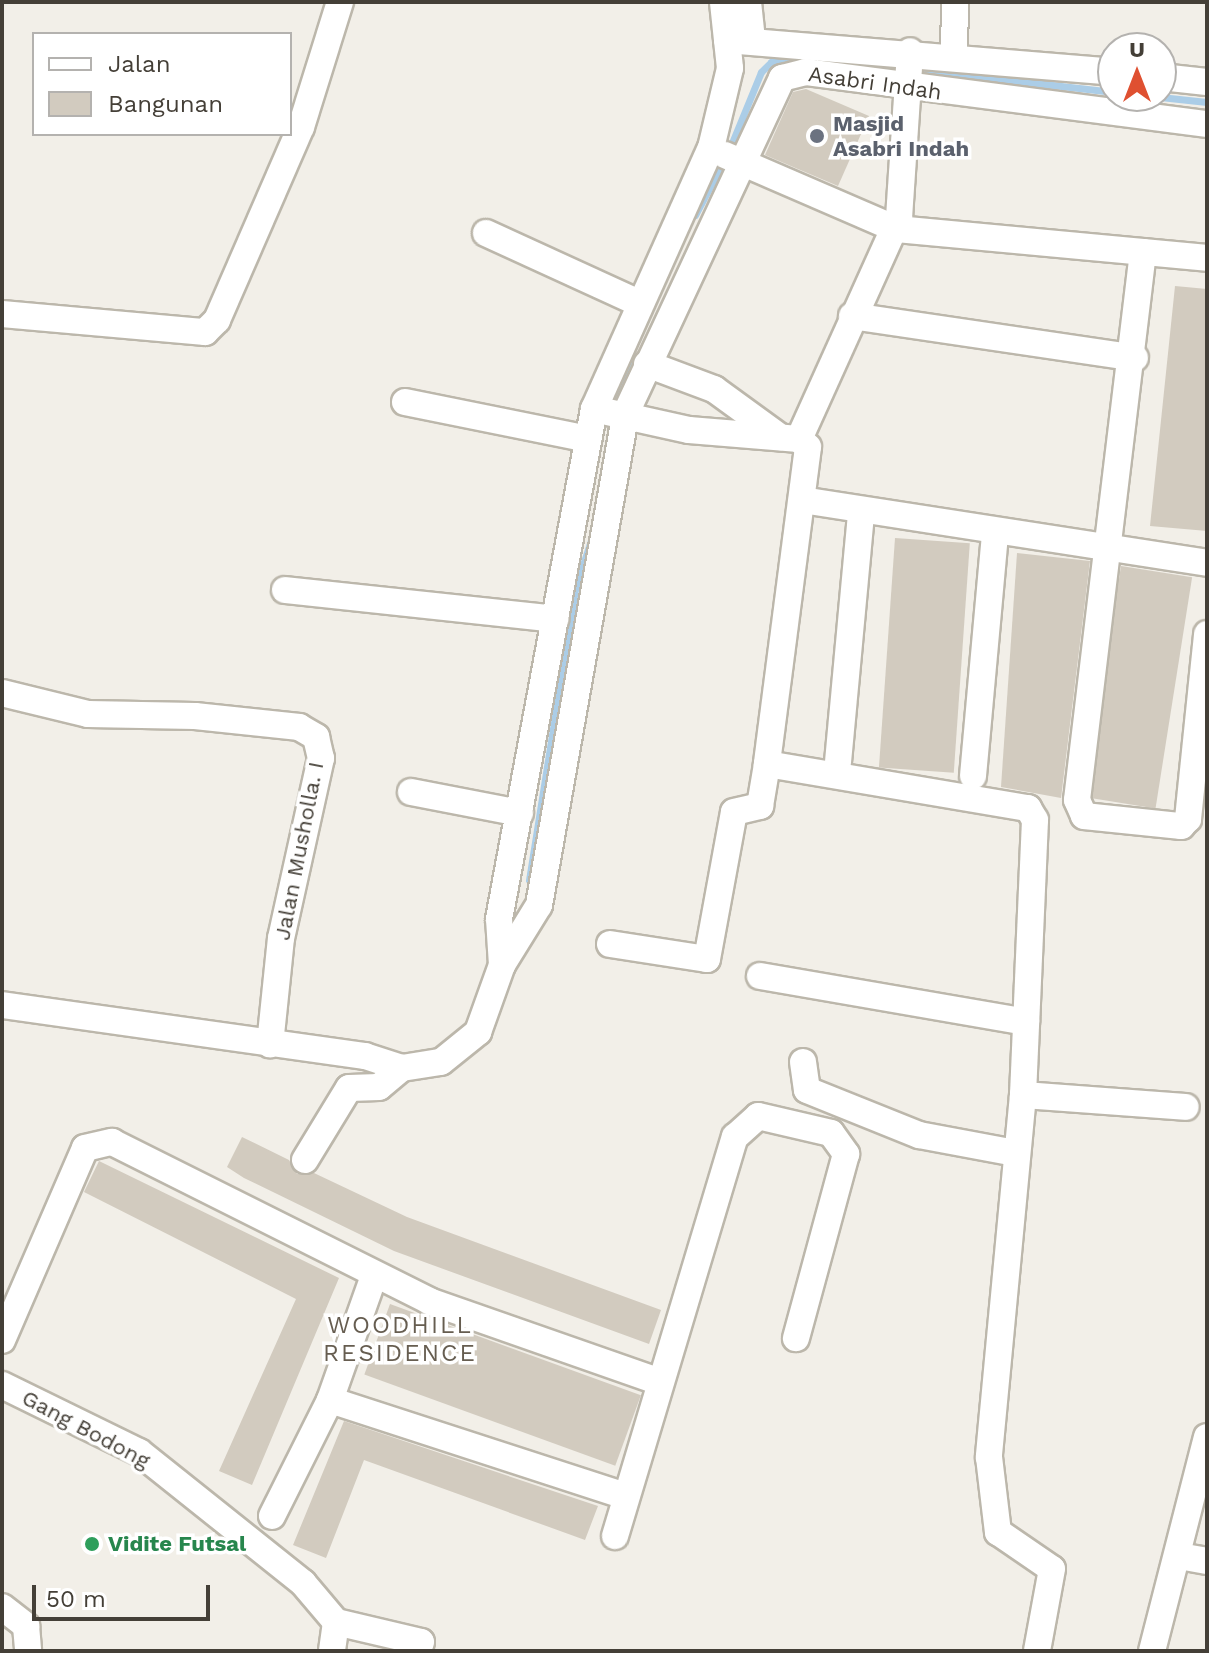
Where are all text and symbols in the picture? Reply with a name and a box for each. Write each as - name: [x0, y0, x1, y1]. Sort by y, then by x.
- legend: [32, 32, 292, 136]
- north arrow: [1097, 32, 1177, 112]
- text: U: [1129, 37, 1145, 62]
- text: Jalan: [108, 50, 171, 78]
- street label: Asabri Indah: [807, 61, 943, 105]
- text: Bangunan: [108, 90, 223, 118]
- place label: Masjid Asabri Indah: [833, 110, 969, 162]
- marker: Masjid Asabri Indah: [808, 127, 826, 145]
- street label: Jalan Musholla. I: [269, 760, 329, 942]
- district label: WOODHILL RESIDENCE: [323, 1312, 477, 1368]
- street label: Gang Bodong: [18, 1384, 154, 1474]
- place label: Vidite Futsal: [108, 1531, 246, 1557]
- marker: Vidite Futsal: [83, 1535, 101, 1553]
- scale bar: [36, 1569, 214, 1619]
- text: 50 m: [46, 1585, 106, 1613]

